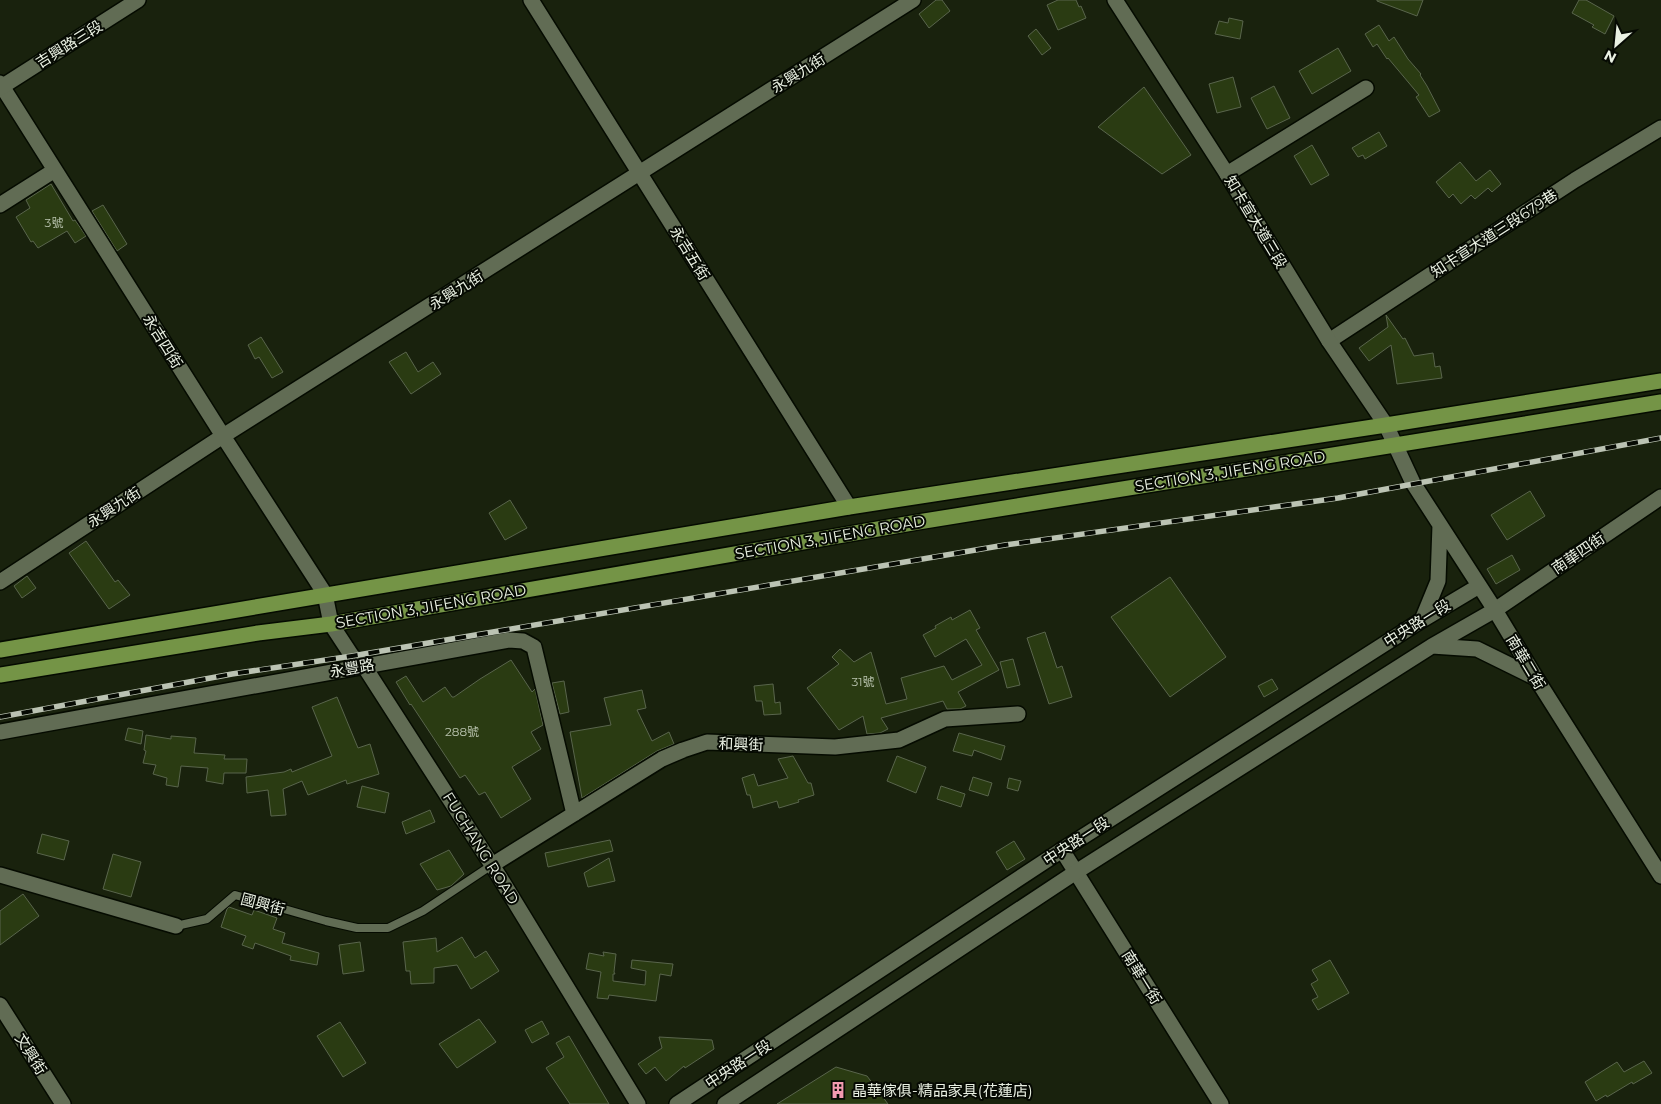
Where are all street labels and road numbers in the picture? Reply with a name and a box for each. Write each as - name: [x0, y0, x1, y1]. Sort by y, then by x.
- street label: 吉興路三段: [32, 16, 106, 72]
- street label: 永興九街: [768, 49, 828, 97]
- street label: 知卡宣大道三段: [1221, 172, 1291, 272]
- street label: 知卡宣大道三段679巷: [1427, 185, 1561, 281]
- street label: 永吉五街: [666, 223, 714, 283]
- street label: 永興九街: [426, 266, 486, 314]
- street label: 永吉四街: [139, 311, 187, 371]
- street label: SECTION 3, JIFENG ROAD: [1133, 447, 1327, 495]
- street label: 永興九街: [84, 483, 144, 531]
- street label: SECTION 3, JIFENG ROAD: [733, 511, 927, 563]
- street label: 南華四街: [1548, 528, 1608, 578]
- street label: SECTION 3, JIFENG ROAD: [334, 580, 528, 632]
- street label: 中央路一段: [1380, 595, 1454, 651]
- street label: 南華二街: [1502, 631, 1550, 693]
- street label: 永豐路: [328, 655, 376, 681]
- street label: 和興街: [718, 734, 764, 754]
- street label: FUCHANG ROAD: [439, 788, 523, 908]
- street label: 中央路一段: [1039, 813, 1113, 869]
- street label: 國興街: [239, 889, 287, 919]
- street label: 南華一街: [1118, 947, 1166, 1007]
- street label: 文興街: [11, 1030, 51, 1078]
- street label: 中央路一段: [701, 1036, 775, 1092]

